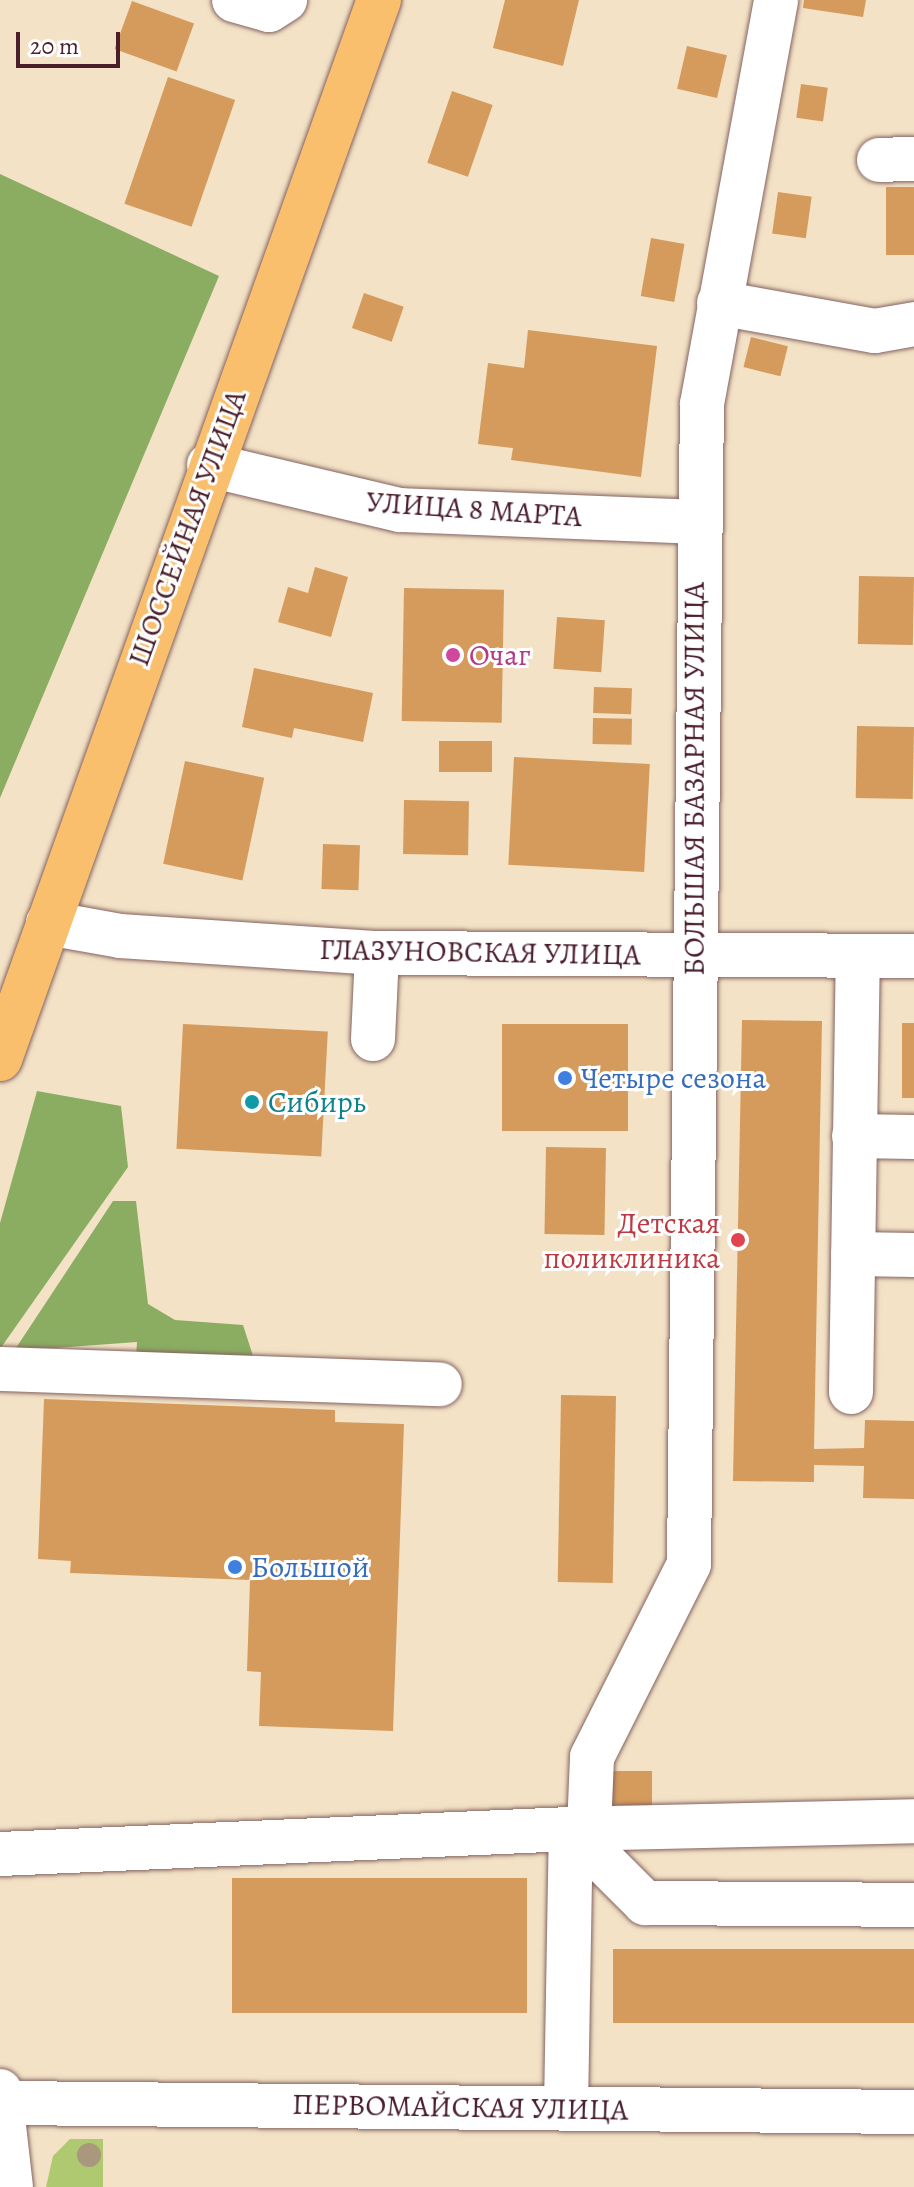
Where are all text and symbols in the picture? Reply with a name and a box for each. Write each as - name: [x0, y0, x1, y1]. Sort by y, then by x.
- scale bar: [20, 16, 124, 66]
- text: 20 m: [30, 30, 79, 62]
- street label: ШОССЕЙНАЯ УЛИЦА: [120, 385, 254, 671]
- street label: УЛИЦА 8 МАРТА: [365, 484, 583, 534]
- street label: БОЛЬШАЯ БАЗАРНАЯ УЛИЦА: [676, 582, 712, 976]
- place label: Очаг: [469, 637, 530, 673]
- marker: Очаг: [444, 646, 462, 664]
- street label: ГЛАЗУНОВСКАЯ УЛИЦА: [319, 931, 641, 973]
- place label: Четыре сезона: [581, 1060, 766, 1096]
- marker: Четыре сезона: [556, 1069, 574, 1087]
- place label: Сибирь: [268, 1084, 366, 1120]
- marker: Сибирь: [243, 1093, 261, 1111]
- place label: Детская поликлиника: [543, 1205, 720, 1276]
- marker: Детская поликлиника: [727, 1229, 749, 1251]
- place label: Большой: [251, 1549, 369, 1585]
- marker: Большой: [226, 1558, 244, 1576]
- street label: ПЕРВОМАЙСКАЯ УЛИЦА: [292, 2086, 628, 2128]

